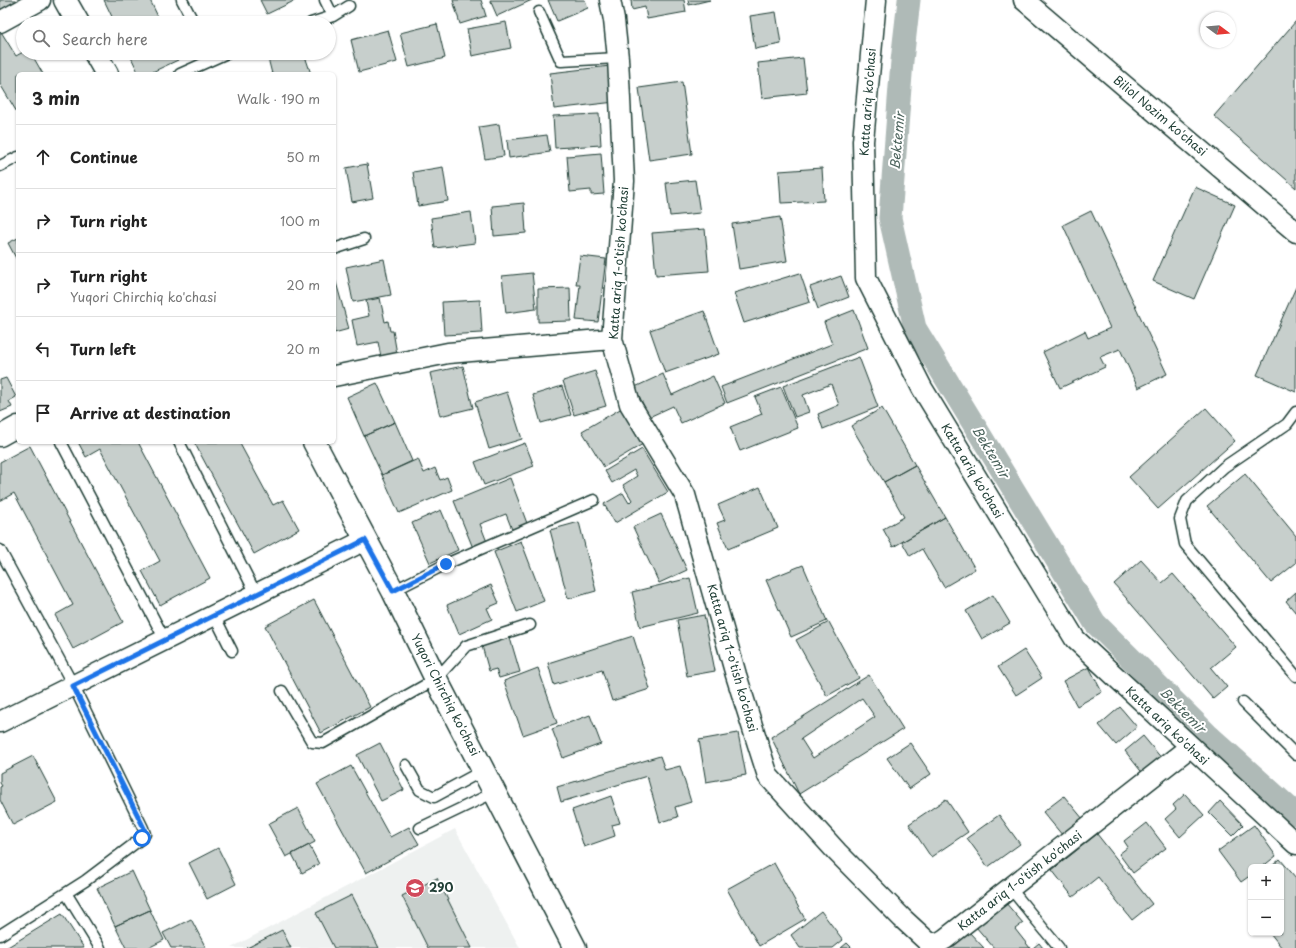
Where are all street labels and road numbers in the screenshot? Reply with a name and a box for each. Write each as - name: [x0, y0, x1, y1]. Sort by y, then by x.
- street label: Katta ariq ko'chasi: [854, 47, 880, 156]
- street label: Biliol Nozim ko'chasi: [1110, 71, 1211, 160]
- street label: Katta ariq 1-o'tish ko'chasi: [604, 186, 632, 340]
- street label: Katta ariq ko'chasi: [937, 420, 1008, 521]
- street label: Katta ariq 1-o'tish ko'chasi: [703, 582, 763, 734]
- street label: Yuqori Chirchiq ko'chasi: [407, 630, 485, 759]
- street label: Katta ariq ko'chasi: [1122, 682, 1213, 769]
- street label: Katta ariq 1-o'tish ko'chasi: [953, 826, 1085, 935]

